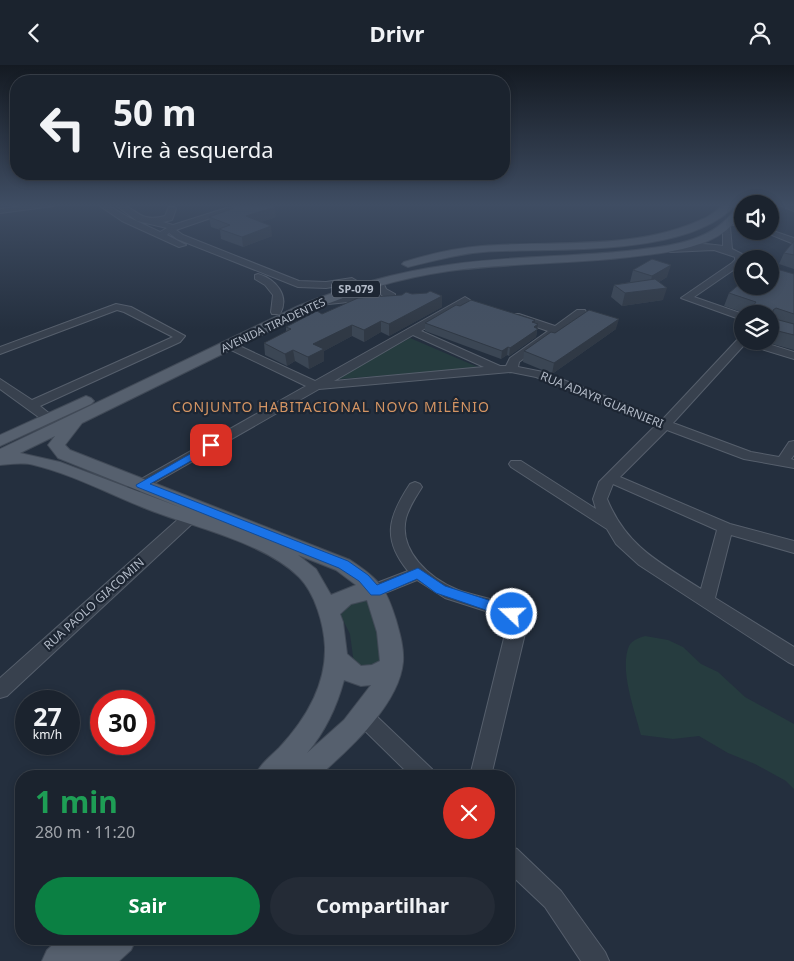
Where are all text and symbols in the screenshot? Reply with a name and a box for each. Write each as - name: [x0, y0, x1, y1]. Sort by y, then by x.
- text: Drivr: [370, 18, 424, 48]
- icon: back: [20, 19, 48, 47]
- icon: person: [746, 19, 774, 47]
- text: 50 m: [113, 89, 196, 136]
- icon: left: [30, 95, 95, 160]
- text: Vire à esquerda: [113, 134, 274, 164]
- map controls: [734, 195, 779, 350]
- button: sound: [734, 195, 779, 240]
- button: search: [734, 250, 779, 295]
- road number: SP-079: [332, 280, 380, 297]
- street label: AVENIDA TIRADENTES: [218, 294, 327, 355]
- button: layers: [734, 305, 779, 350]
- street label: RUA ADAYR GUARNIERI: [538, 367, 666, 432]
- district label: CONJUNTO HABITACIONAL NOVO MILÊNIO: [172, 397, 490, 416]
- pin: [190, 424, 232, 466]
- icon: arrive: [197, 431, 225, 459]
- street label: RUA PAOLO GIACOMIN: [40, 554, 148, 653]
- position arrow: [485, 587, 537, 639]
- speed limit sign: 30: [90, 690, 155, 755]
- text: 27: [33, 699, 62, 733]
- text: km/h: [33, 726, 62, 743]
- text: 1 min: [35, 781, 118, 822]
- button: close: [443, 787, 495, 839]
- text: 280 m · 11:20: [35, 821, 135, 843]
- button: Sair: [35, 877, 260, 935]
- button: Compartilhar: [270, 877, 495, 935]

